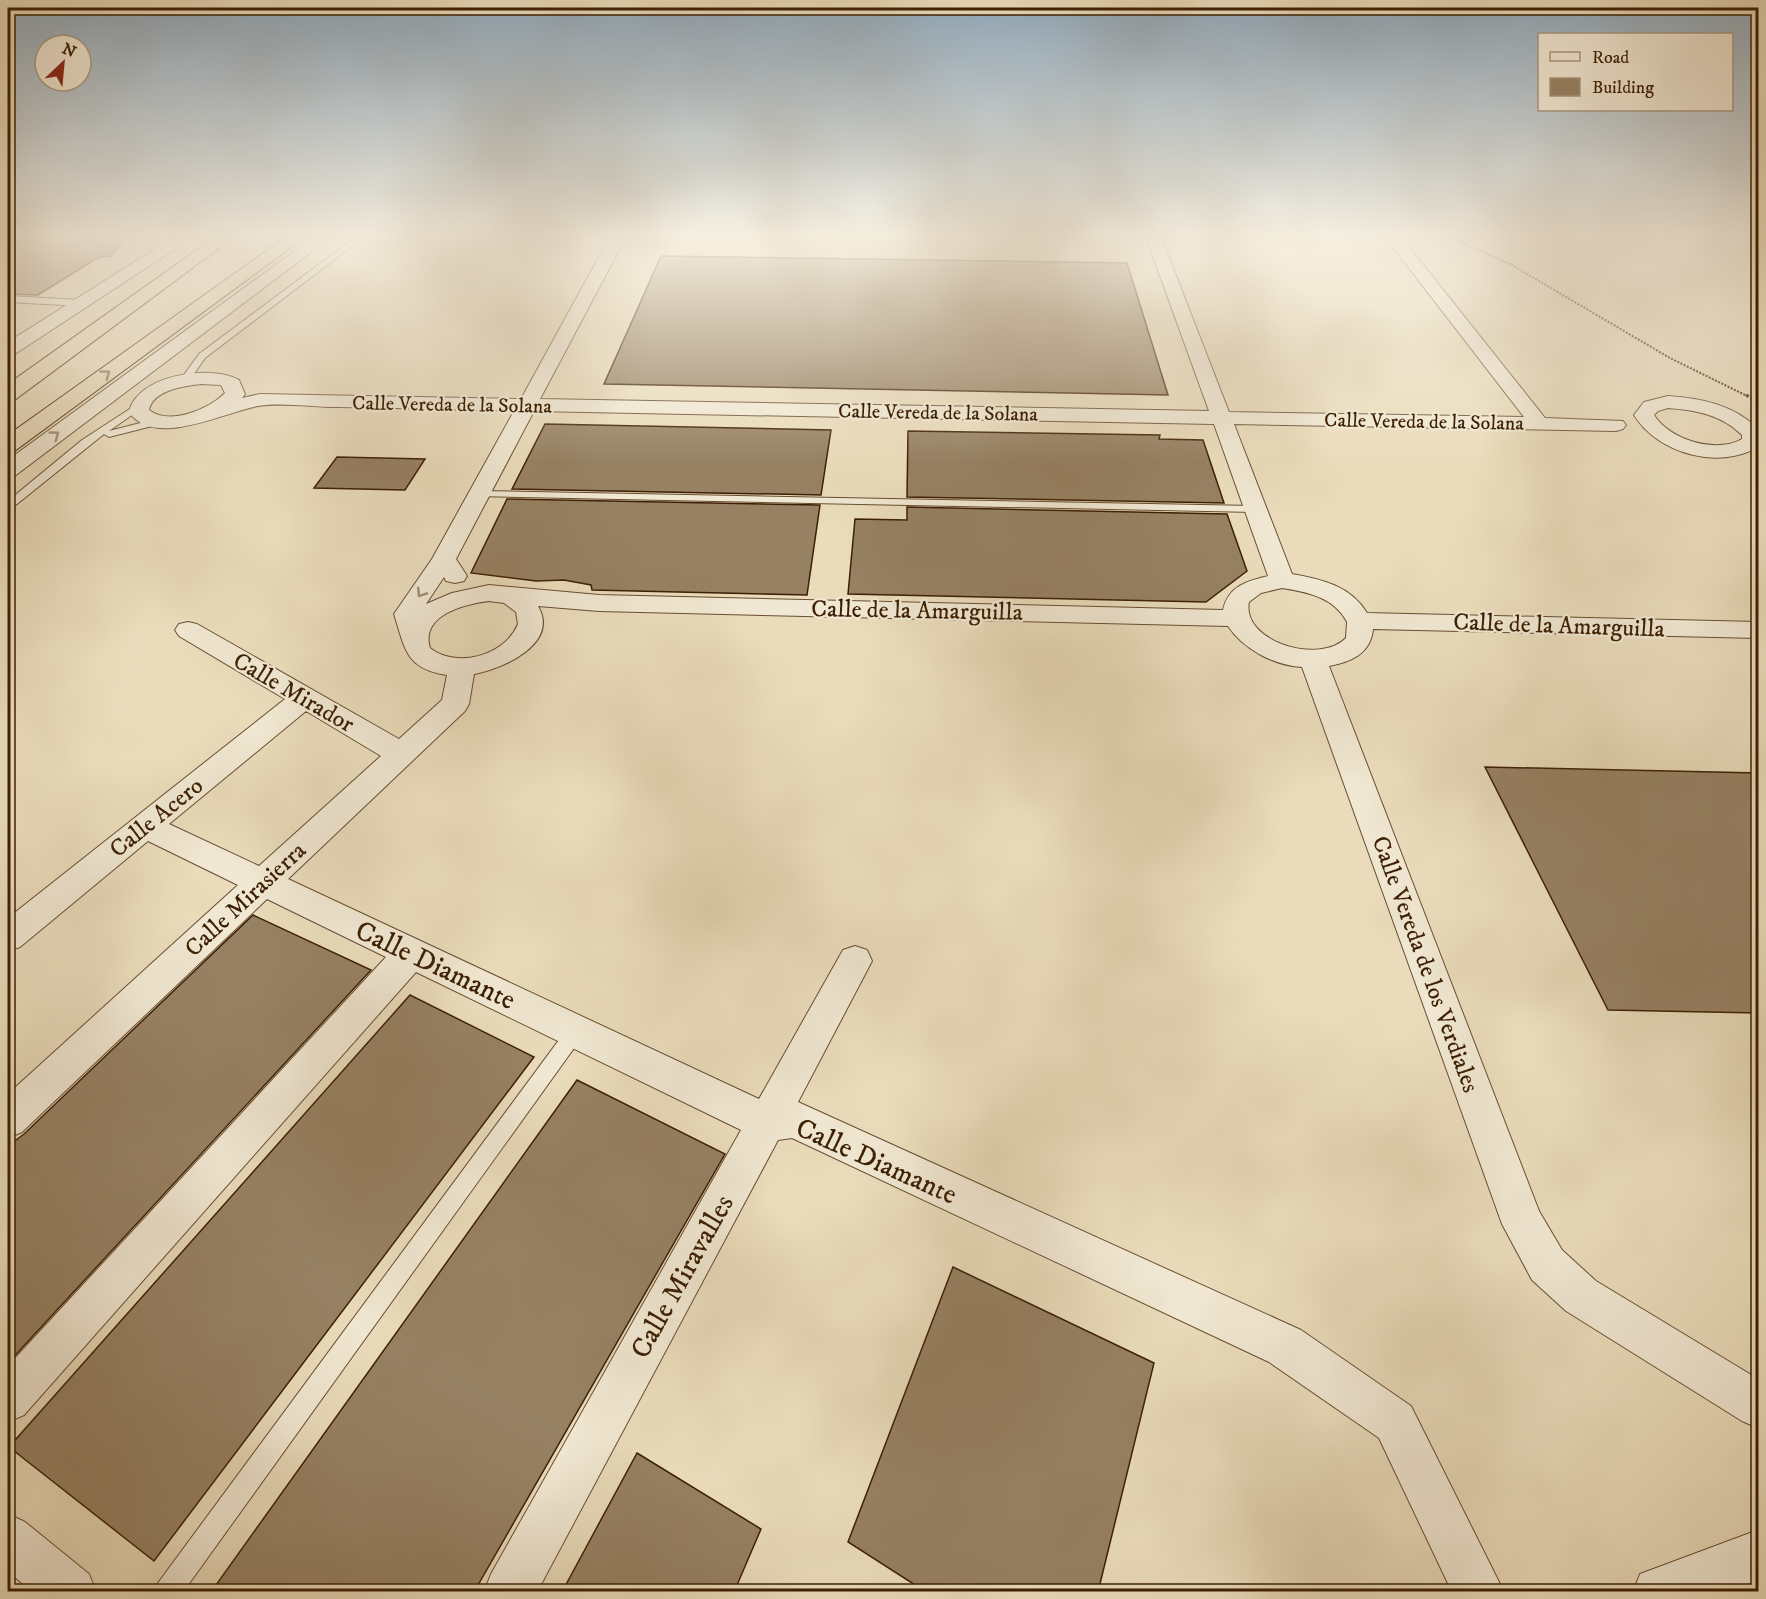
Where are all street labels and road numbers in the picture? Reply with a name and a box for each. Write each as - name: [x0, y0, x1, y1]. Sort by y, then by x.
- street label: Calle Vereda de la Solana: [352, 391, 552, 420]
- street label: Calle Vereda de la Solana: [838, 399, 1038, 428]
- street label: Calle Vereda de la Solana: [1324, 408, 1524, 437]
- street label: Calle de la Amarguilla: [811, 594, 1024, 628]
- street label: Calle de la Amarguilla: [1453, 607, 1666, 645]
- street label: Calle Mirador: [227, 646, 360, 740]
- street label: Calle Acero: [104, 771, 209, 865]
- street label: Calle Vereda de los Verdiales: [1365, 832, 1485, 1097]
- street label: Calle Mirasierra: [179, 835, 313, 964]
- street label: Calle Diamante: [350, 913, 521, 1018]
- street label: Calle Diamante: [790, 1110, 962, 1212]
- street label: Calle Miravalles: [623, 1189, 742, 1365]

